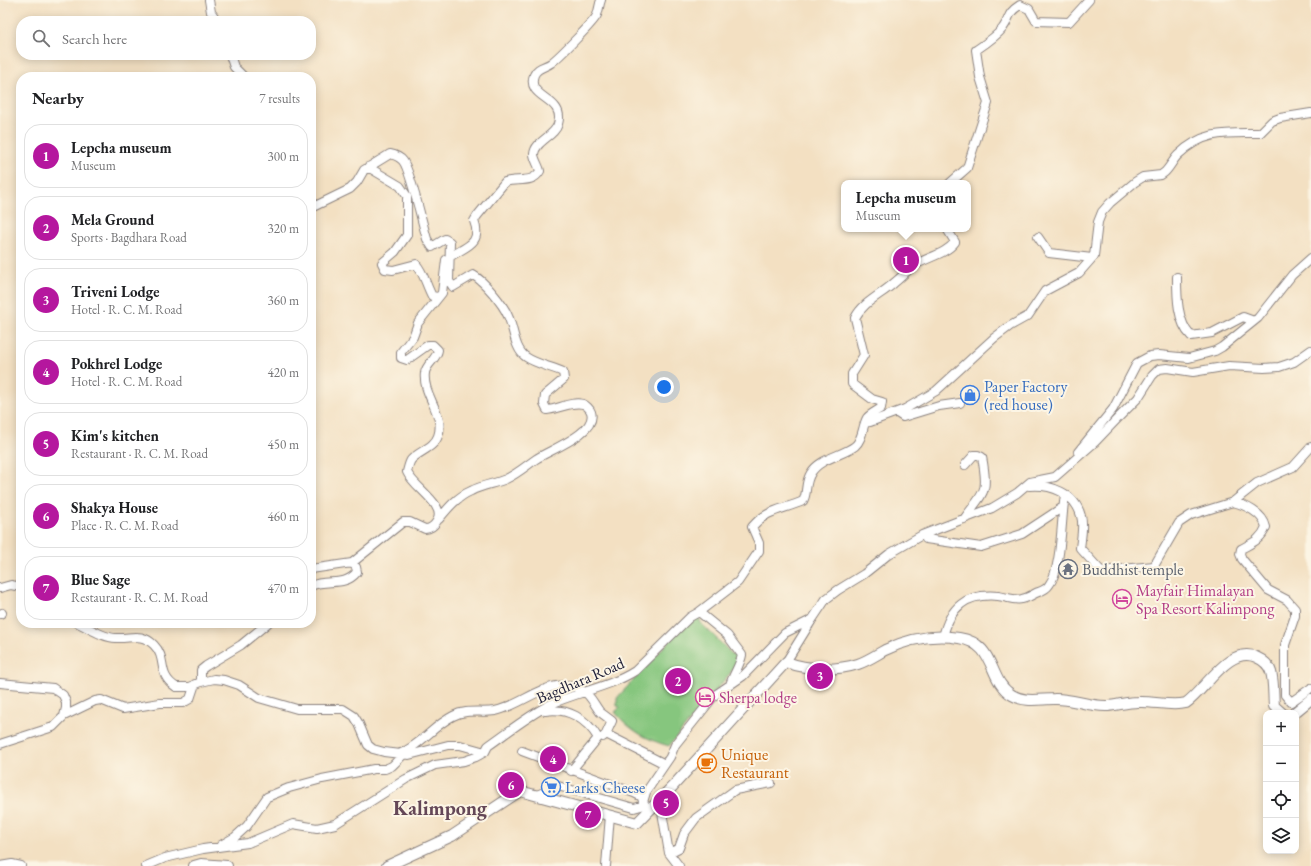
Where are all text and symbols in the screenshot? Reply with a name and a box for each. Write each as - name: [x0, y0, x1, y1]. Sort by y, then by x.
- search box: [16, 16, 316, 60]
- icon: search: [30, 27, 52, 49]
- text: Search here: [62, 29, 127, 48]
- text: Nearby: [32, 87, 84, 109]
- text: 7 results: [259, 90, 300, 107]
- text: Lepcha museum: [71, 138, 172, 157]
- text: 1: [43, 148, 49, 165]
- text: 300 m: [268, 148, 299, 165]
- text: Museum: [71, 157, 116, 174]
- popup: [841, 180, 971, 232]
- text: Lepcha museum: [856, 188, 956, 207]
- text: Museum: [856, 207, 901, 224]
- text: Mela Ground: [71, 210, 154, 229]
- text: 2: [43, 220, 49, 237]
- text: 320 m: [268, 220, 299, 237]
- text: Sports · Bagdhara Road: [71, 229, 187, 246]
- pin: 1: [893, 245, 919, 275]
- text: Triveni Lodge: [71, 282, 159, 301]
- text: 3: [43, 292, 49, 309]
- text: 360 m: [268, 292, 299, 309]
- text: Hotel · R. C. M. Road: [71, 301, 182, 318]
- text: Pokhrel Lodge: [71, 354, 162, 373]
- text: 4: [43, 364, 49, 381]
- text: 420 m: [268, 364, 299, 381]
- text: Hotel · R. C. M. Road: [71, 373, 182, 390]
- place label: Paper Factory (red house): [984, 376, 1068, 415]
- your location: [654, 377, 674, 397]
- shop icon: Paper Factory (red house): [959, 384, 981, 406]
- text: Kim's kitchen: [71, 426, 159, 445]
- text: 5: [43, 436, 49, 453]
- text: 450 m: [268, 436, 299, 453]
- text: Restaurant · R. C. M. Road: [71, 445, 208, 462]
- text: Shakya House: [71, 498, 158, 517]
- text: 6: [43, 508, 49, 525]
- text: 460 m: [268, 508, 299, 525]
- text: Place · R. C. M. Road: [71, 517, 179, 534]
- temple icon: Buddhist temple: [1057, 558, 1079, 580]
- place label: Buddhist temple: [1082, 559, 1183, 580]
- text: Blue Sage: [71, 570, 130, 589]
- text: 7: [43, 580, 49, 597]
- text: 470 m: [268, 580, 299, 597]
- place label: Mayfair Himalayan Spa Resort Kalimpong: [1136, 580, 1275, 619]
- hotel icon: Mayfair Himalayan Spa Resort Kalimpong: [1111, 588, 1133, 610]
- text: Restaurant · R. C. M. Road: [71, 589, 208, 606]
- street label: Bagdhara Road: [533, 652, 628, 708]
- pin: 3: [807, 661, 833, 691]
- pin: 2: [665, 666, 691, 696]
- hotel icon: Sherpa lodge: [694, 686, 716, 708]
- place label: Sherpa lodge: [719, 687, 797, 708]
- map controls: [1263, 710, 1299, 854]
- button: +: [1263, 710, 1299, 746]
- pin: 4: [540, 744, 566, 774]
- place label: Unique Restaurant: [721, 744, 789, 783]
- button: −: [1263, 746, 1299, 782]
- cafe icon: Unique Restaurant: [696, 752, 718, 774]
- pin: 6: [498, 770, 524, 800]
- supermarket icon: Larks Cheese: [540, 776, 562, 798]
- place label: Larks Cheese: [565, 777, 645, 798]
- button: locate: [1263, 782, 1299, 818]
- pin: 5: [653, 788, 679, 818]
- district label: Kalimpong: [393, 795, 488, 821]
- pin: 7: [575, 800, 601, 830]
- button: layers: [1263, 818, 1299, 854]

